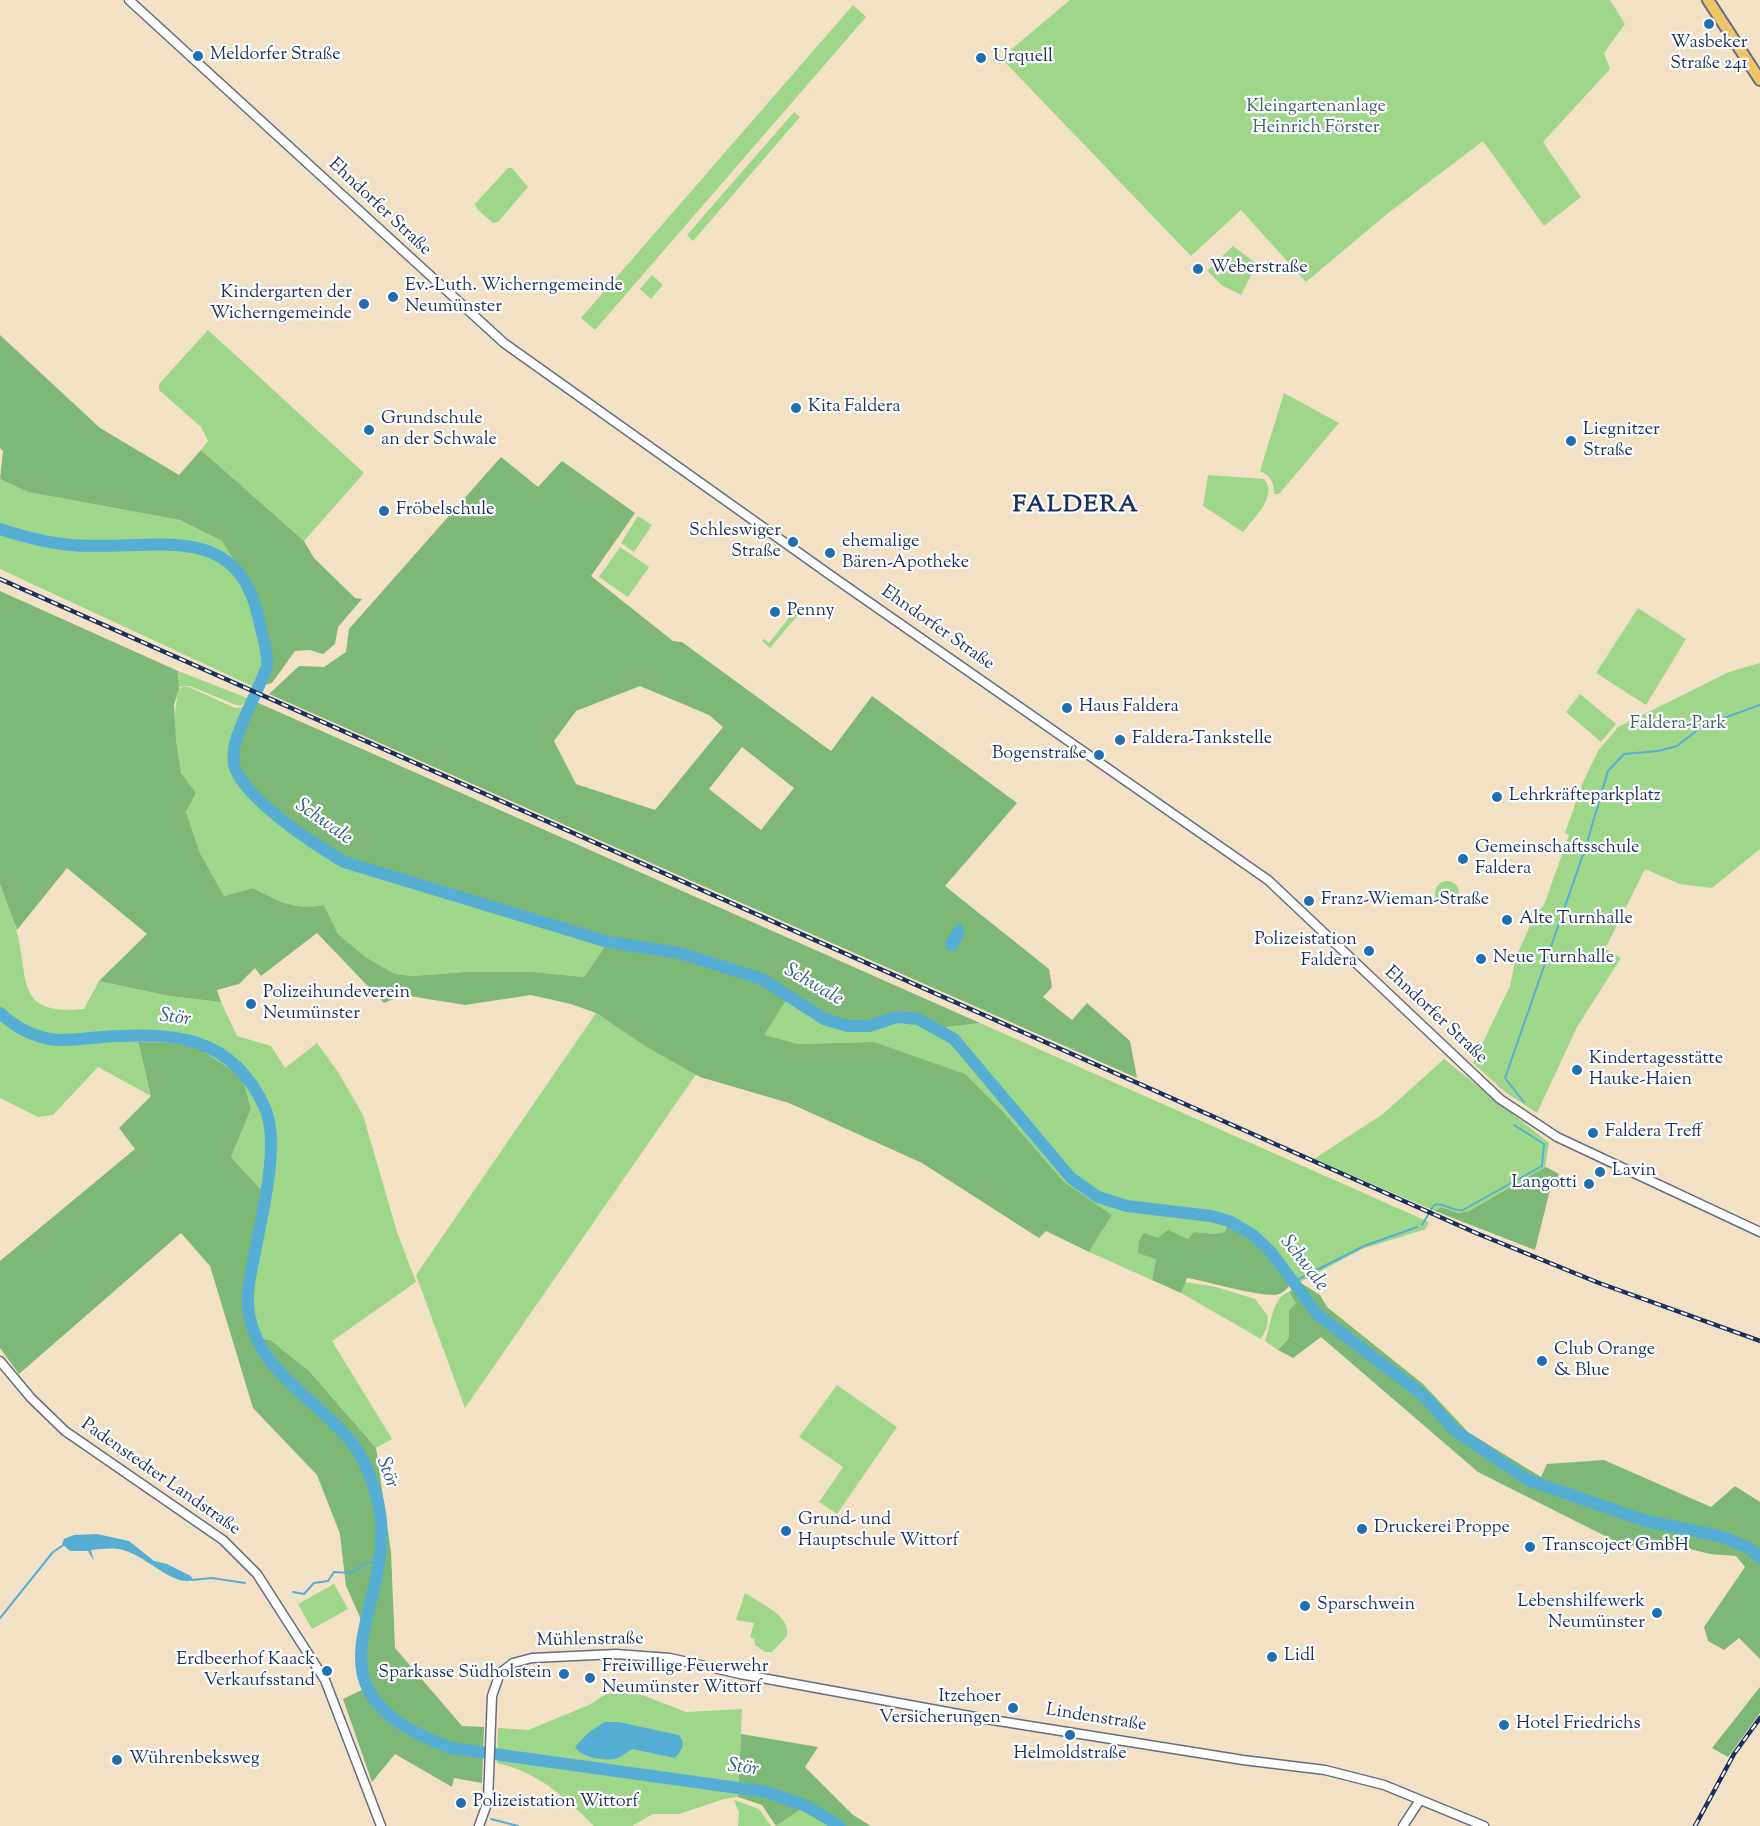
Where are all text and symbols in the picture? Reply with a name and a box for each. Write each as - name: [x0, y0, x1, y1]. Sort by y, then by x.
- marker: Wasbeker Straße 241: [1702, 17, 1716, 31]
- place label: Wasbeker Straße 241: [1670, 33, 1748, 76]
- place label: Meldorfer Straße: [210, 45, 341, 67]
- place label: Urquell: [993, 47, 1053, 69]
- marker: Meldorfer Straße: [191, 49, 205, 63]
- marker: Urquell: [974, 51, 988, 65]
- park label: Kleingartenanlage Heinrich Förster: [1246, 97, 1386, 140]
- street label: Ehndorfer Straße: [323, 155, 435, 261]
- place label: Weberstraße: [1210, 258, 1308, 280]
- marker: Weberstraße: [1191, 262, 1205, 276]
- place label: Ev.-Luth. Wicherngemeinde Neumünster: [405, 276, 623, 318]
- place label: Kindergarten der Wicherngemeinde: [210, 283, 352, 326]
- marker: Ev.-Luth. Wicherngemeinde Neumünster: [386, 290, 400, 304]
- marker: Kindergarten der Wicherngemeinde: [357, 297, 371, 311]
- place label: Kita Faldera: [808, 397, 901, 419]
- marker: Kita Faldera: [789, 401, 803, 415]
- place label: Grundschule an der Schwale: [381, 409, 497, 452]
- place label: Liegnitzer Straße: [1583, 420, 1660, 462]
- marker: Grundschule an der Schwale: [362, 423, 376, 437]
- marker: Liegnitzer Straße: [1564, 434, 1578, 448]
- district label: FALDERA: [1013, 493, 1139, 521]
- place label: Fröbelschule: [396, 500, 494, 522]
- marker: Fröbelschule: [377, 504, 391, 518]
- place label: Schleswiger Straße: [689, 521, 781, 564]
- place label: ehemalige Bären-Apotheke: [842, 532, 969, 574]
- marker: Schleswiger Straße: [786, 535, 800, 549]
- marker: ehemalige Bären-Apotheke: [823, 546, 837, 560]
- street label: Ehndorfer Straße: [876, 582, 998, 676]
- place label: Penny: [787, 601, 834, 623]
- marker: Penny: [768, 605, 782, 619]
- place label: Haus Faldera: [1079, 697, 1179, 719]
- marker: Haus Faldera: [1060, 701, 1074, 715]
- park label: Faldera-Park: [1630, 714, 1726, 736]
- place label: Faldera-Tankstelle: [1132, 729, 1272, 751]
- marker: Faldera-Tankstelle: [1113, 733, 1127, 747]
- place label: Bogenstraße: [992, 744, 1087, 766]
- marker: Bogenstraße: [1092, 748, 1106, 762]
- place label: Lehrkräfteparkplatz: [1509, 786, 1661, 808]
- marker: Lehrkräfteparkplatz: [1490, 790, 1504, 804]
- water label: Schwale: [290, 795, 356, 851]
- place label: Gemeinschaftsschule Faldera: [1475, 838, 1639, 880]
- marker: Gemeinschaftsschule Faldera: [1456, 852, 1470, 866]
- place label: Franz-Wieman-Straße: [1321, 890, 1489, 912]
- marker: Franz-Wieman-Straße: [1302, 894, 1316, 908]
- place label: Alte Turnhalle: [1519, 909, 1633, 931]
- marker: Alte Turnhalle: [1500, 913, 1514, 927]
- place label: Polizeistation Faldera: [1254, 930, 1357, 972]
- marker: Polizeistation Faldera: [1362, 944, 1376, 958]
- place label: Neue Turnhalle: [1493, 948, 1614, 970]
- marker: Neue Turnhalle: [1474, 952, 1488, 966]
- water label: Schwale: [779, 959, 847, 1013]
- street label: Ehndorfer Straße: [1379, 963, 1491, 1069]
- place label: Polizeihundeverein Neumünster: [263, 983, 410, 1026]
- marker: Polizeihundeverein Neumünster: [244, 997, 258, 1011]
- water label: Stör: [158, 1005, 192, 1033]
- place label: Kindertagesstätte Hauke-Haien: [1589, 1049, 1723, 1092]
- marker: Kindertagesstätte Hauke-Haien: [1570, 1063, 1584, 1077]
- place label: Faldera Treff: [1605, 1122, 1702, 1144]
- marker: Faldera Treff: [1586, 1126, 1600, 1140]
- place label: Lavin: [1612, 1161, 1656, 1183]
- marker: Lavin: [1593, 1165, 1607, 1179]
- place label: Langotti: [1512, 1173, 1577, 1195]
- marker: Langotti: [1582, 1177, 1596, 1191]
- water label: Schwale: [1274, 1231, 1332, 1297]
- place label: Club Orange & Blue: [1554, 1340, 1655, 1382]
- marker: Club Orange & Blue: [1535, 1354, 1549, 1368]
- street label: Padenstedter Landstraße: [76, 1415, 244, 1541]
- water label: Stör: [369, 1454, 403, 1492]
- place label: Grund- und Hauptschule Wittorf: [798, 1510, 959, 1552]
- place label: Druckerei Proppe: [1374, 1518, 1510, 1540]
- marker: Druckerei Proppe: [1355, 1522, 1369, 1536]
- marker: Grund- und Hauptschule Wittorf: [779, 1524, 793, 1538]
- place label: Transcoject GmbH: [1542, 1536, 1689, 1558]
- marker: Transcoject GmbH: [1523, 1540, 1537, 1554]
- place label: Lebenshilfewerk Neumünster: [1518, 1592, 1645, 1634]
- place label: Sparschwein: [1317, 1595, 1415, 1617]
- marker: Sparschwein: [1298, 1599, 1312, 1613]
- marker: Lebenshilfewerk Neumünster: [1650, 1606, 1664, 1620]
- street label: Mühlenstraße: [536, 1629, 644, 1653]
- place label: Lidl: [1284, 1646, 1315, 1668]
- place label: Erdbeerhof Kaack Verkaufsstand: [176, 1650, 315, 1692]
- marker: Lidl: [1265, 1650, 1279, 1664]
- place label: Freiwillige Feuerwehr Neumünster Wittorf: [602, 1657, 768, 1700]
- place label: Sparkasse Südholstein: [378, 1663, 552, 1685]
- marker: Erdbeerhof Kaack Verkaufsstand: [320, 1664, 334, 1678]
- marker: Sparkasse Südholstein: [557, 1667, 571, 1681]
- marker: Freiwillige Feuerwehr Neumünster Wittorf: [583, 1671, 597, 1685]
- place label: Itzehoer Versicherungen: [879, 1687, 1001, 1730]
- street label: Lindenstraße: [1044, 1700, 1148, 1738]
- marker: Itzehoer Versicherungen: [1006, 1701, 1020, 1715]
- place label: Hotel Friedrichs: [1516, 1714, 1641, 1736]
- marker: Hotel Friedrichs: [1497, 1718, 1511, 1732]
- marker: Helmoldstraße: [1063, 1728, 1077, 1742]
- place label: Helmoldstraße: [1013, 1744, 1127, 1766]
- place label: Wührenbeksweg: [129, 1749, 259, 1771]
- marker: Wührenbeksweg: [110, 1753, 124, 1767]
- water label: Stör: [726, 1755, 760, 1783]
- place label: Polizeistation Wittorf: [473, 1792, 638, 1814]
- marker: Polizeistation Wittorf: [454, 1796, 468, 1810]

